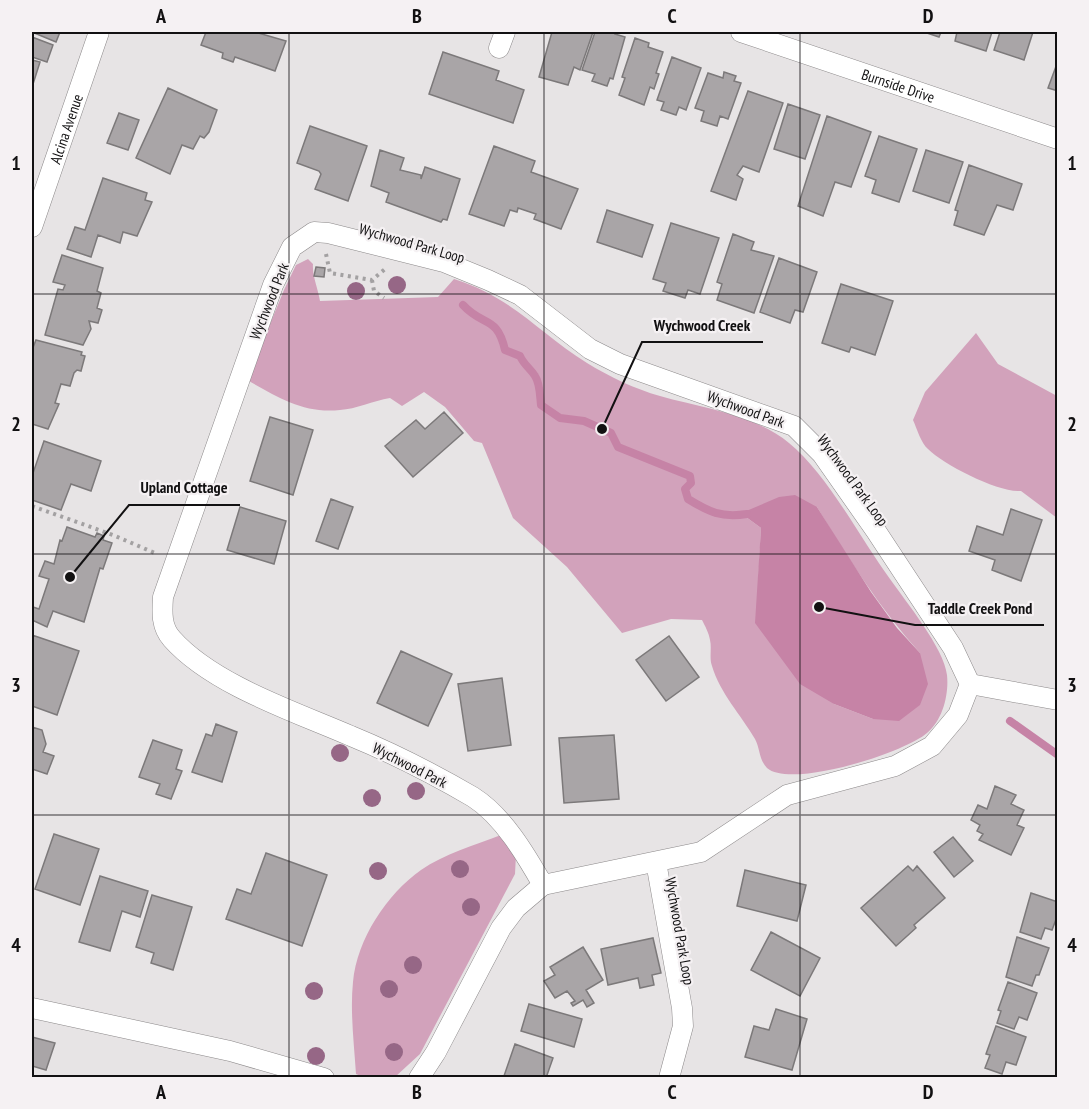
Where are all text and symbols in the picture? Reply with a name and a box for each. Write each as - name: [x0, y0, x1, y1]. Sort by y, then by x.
- text: A: [155, 3, 167, 29]
- text: B: [412, 3, 422, 29]
- text: C: [667, 3, 677, 29]
- text: D: [923, 3, 934, 29]
- street label: Burnside Drive: [859, 64, 937, 106]
- street label: Alcina Avenue: [45, 91, 87, 166]
- text: 1: [11, 150, 21, 176]
- text: 1: [1067, 150, 1077, 176]
- street label: Wychwood Park Loop: [357, 219, 467, 267]
- street label: Wychwood Park: [245, 260, 293, 342]
- callout: Wychwood Creek: [642, 308, 763, 342]
- text: Wychwood Creek: [653, 315, 751, 335]
- street label: Wychwood Park: [705, 386, 788, 432]
- text: 2: [11, 411, 21, 437]
- text: 2: [1067, 411, 1077, 437]
- street label: Wychwood Park Loop: [813, 430, 893, 530]
- callout: Upland Cottage: [129, 471, 240, 505]
- text: Upland Cottage: [140, 477, 228, 497]
- callout: Taddle Creek Pond: [915, 591, 1044, 625]
- text: Taddle Creek Pond: [928, 598, 1032, 618]
- text: 3: [11, 672, 21, 698]
- text: 3: [1067, 672, 1077, 698]
- street label: Wychwood Park: [370, 738, 451, 792]
- street label: Wychwood Park Loop: [661, 876, 699, 986]
- text: 4: [11, 932, 21, 958]
- text: 4: [1067, 932, 1077, 958]
- text: A: [155, 1079, 167, 1105]
- text: B: [412, 1079, 422, 1105]
- text: C: [667, 1079, 677, 1105]
- text: D: [923, 1079, 934, 1105]

